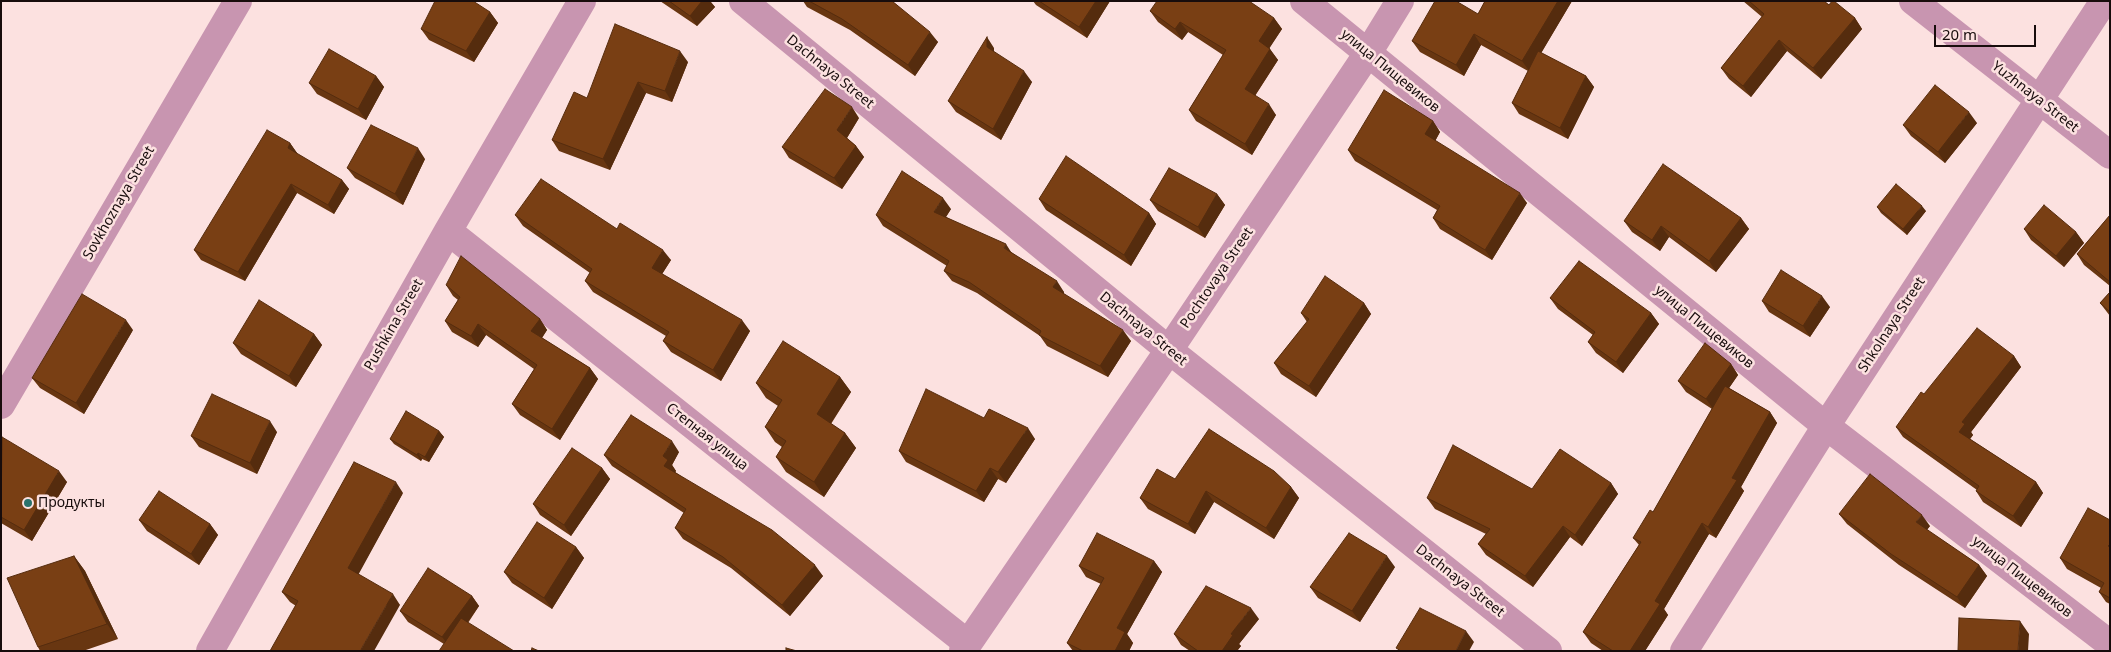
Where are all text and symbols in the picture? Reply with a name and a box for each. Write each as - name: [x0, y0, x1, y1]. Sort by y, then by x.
- scale bar: [1936, 15, 2038, 47]
- text: 20 m: [1942, 24, 1977, 44]
- street label: улица Пищевиков: [1337, 26, 1443, 116]
- street label: Dachnaya Street: [783, 32, 877, 112]
- street label: Yuzhnaya Street: [1988, 58, 2082, 136]
- street label: Sovkhoznaya Street: [80, 143, 158, 263]
- street label: Pochtovaya Street: [1177, 224, 1257, 332]
- street label: Shkolnaya Street: [1855, 274, 1929, 376]
- street label: Pushkina Street: [361, 276, 427, 374]
- street label: улица Пищевиков: [1651, 282, 1757, 372]
- street label: Dachnaya Street: [1096, 289, 1190, 369]
- street label: Степная улица: [663, 400, 751, 474]
- place label: Продукты: [38, 495, 105, 511]
- marker: Продукты: [22, 497, 34, 509]
- street label: улица Пищевиков: [1969, 533, 2075, 621]
- street label: Dachnaya Street: [1412, 541, 1508, 621]

